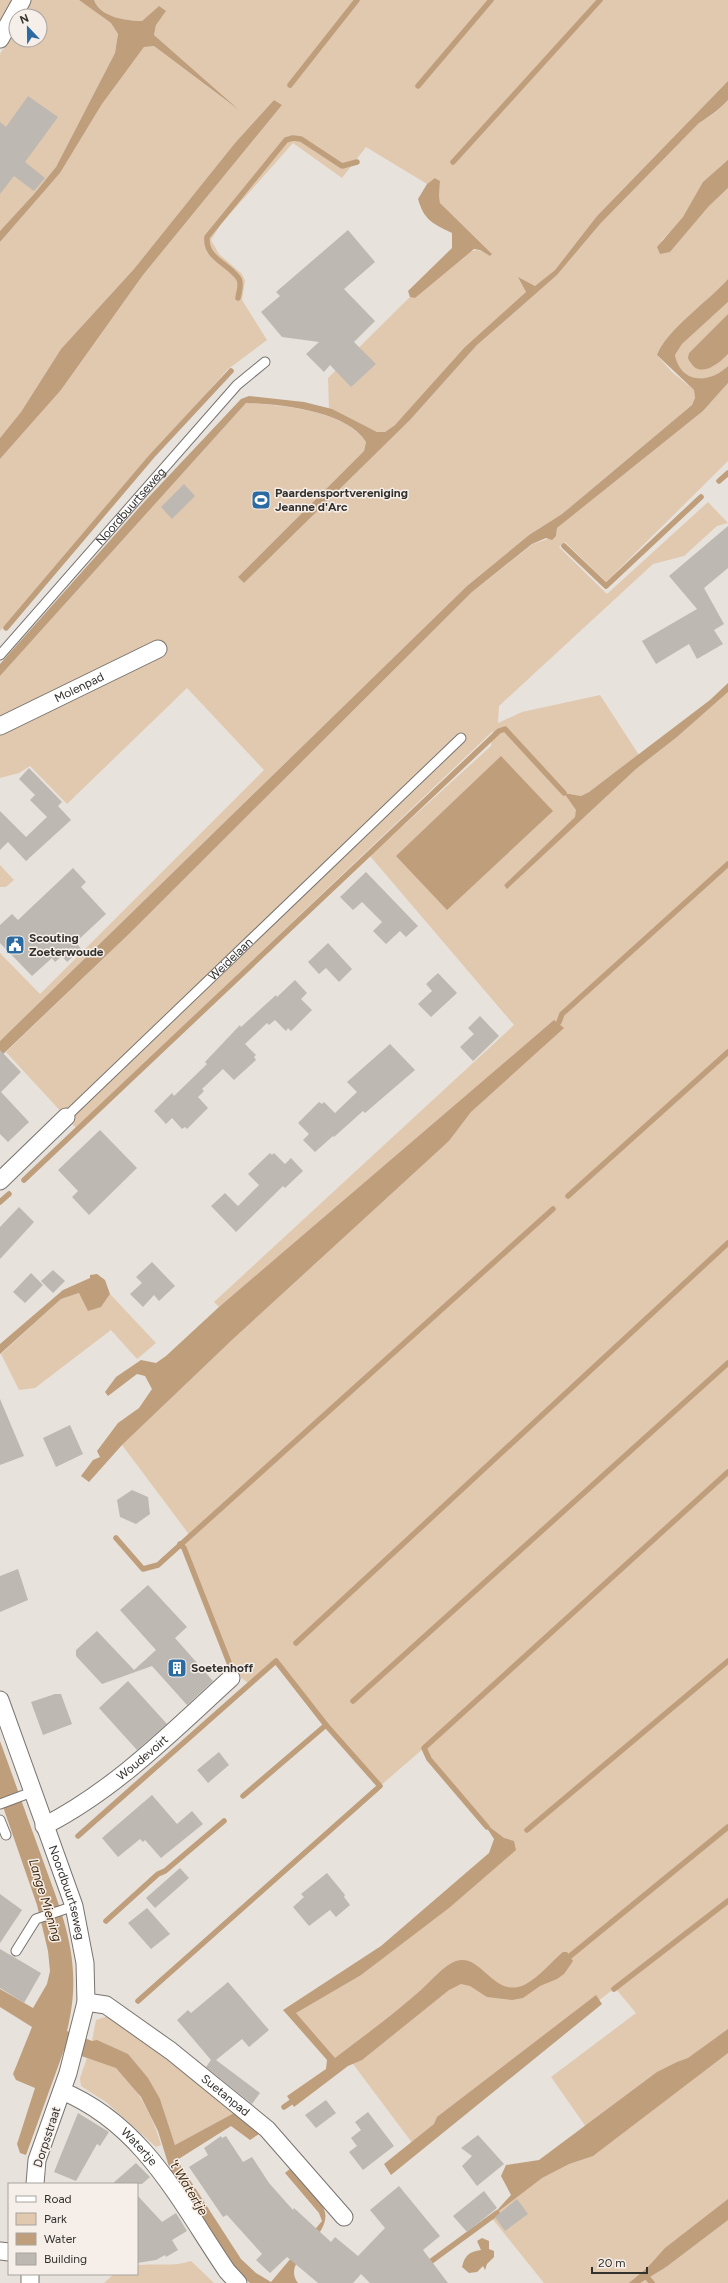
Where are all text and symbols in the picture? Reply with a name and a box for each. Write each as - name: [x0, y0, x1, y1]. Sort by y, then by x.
- north arrow: [8, 8, 48, 48]
- text: N: [18, 12, 31, 27]
- street label: Noordbuurtseweg: [93, 465, 168, 548]
- place label: Paardensportvereniging Jeanne d'Arc: [275, 486, 408, 514]
- sports icon: Paardensportvereniging Jeanne d'Arc: [250, 489, 272, 511]
- street label: Molenpad: [52, 669, 106, 705]
- place label: Scouting Zoeterwoude: [29, 931, 104, 959]
- public building icon: Scouting Zoeterwoude: [4, 934, 26, 956]
- street label: Weidelaan: [206, 935, 256, 983]
- building icon: Soetenhoff: [166, 1657, 188, 1679]
- place label: Soetenhoff: [191, 1661, 254, 1675]
- street label: Woudevoirt: [114, 1732, 171, 1783]
- street label: Noordbuurtseweg: [46, 1843, 87, 1941]
- water label: Lange Miening: [26, 1857, 65, 1944]
- street label: Suetanpad: [198, 2071, 252, 2119]
- street label: Dorpsstraat: [31, 2104, 64, 2169]
- street label: Watertje: [118, 2125, 160, 2169]
- water label: 't Watertje: [166, 2157, 211, 2218]
- legend: [8, 2183, 138, 2275]
- text: Road: [44, 2192, 72, 2206]
- text: Park: [44, 2212, 67, 2226]
- text: Water: [44, 2232, 76, 2246]
- scale bar: [592, 2249, 647, 2275]
- text: Building: [44, 2252, 87, 2266]
- text: 20 m: [598, 2256, 626, 2270]

